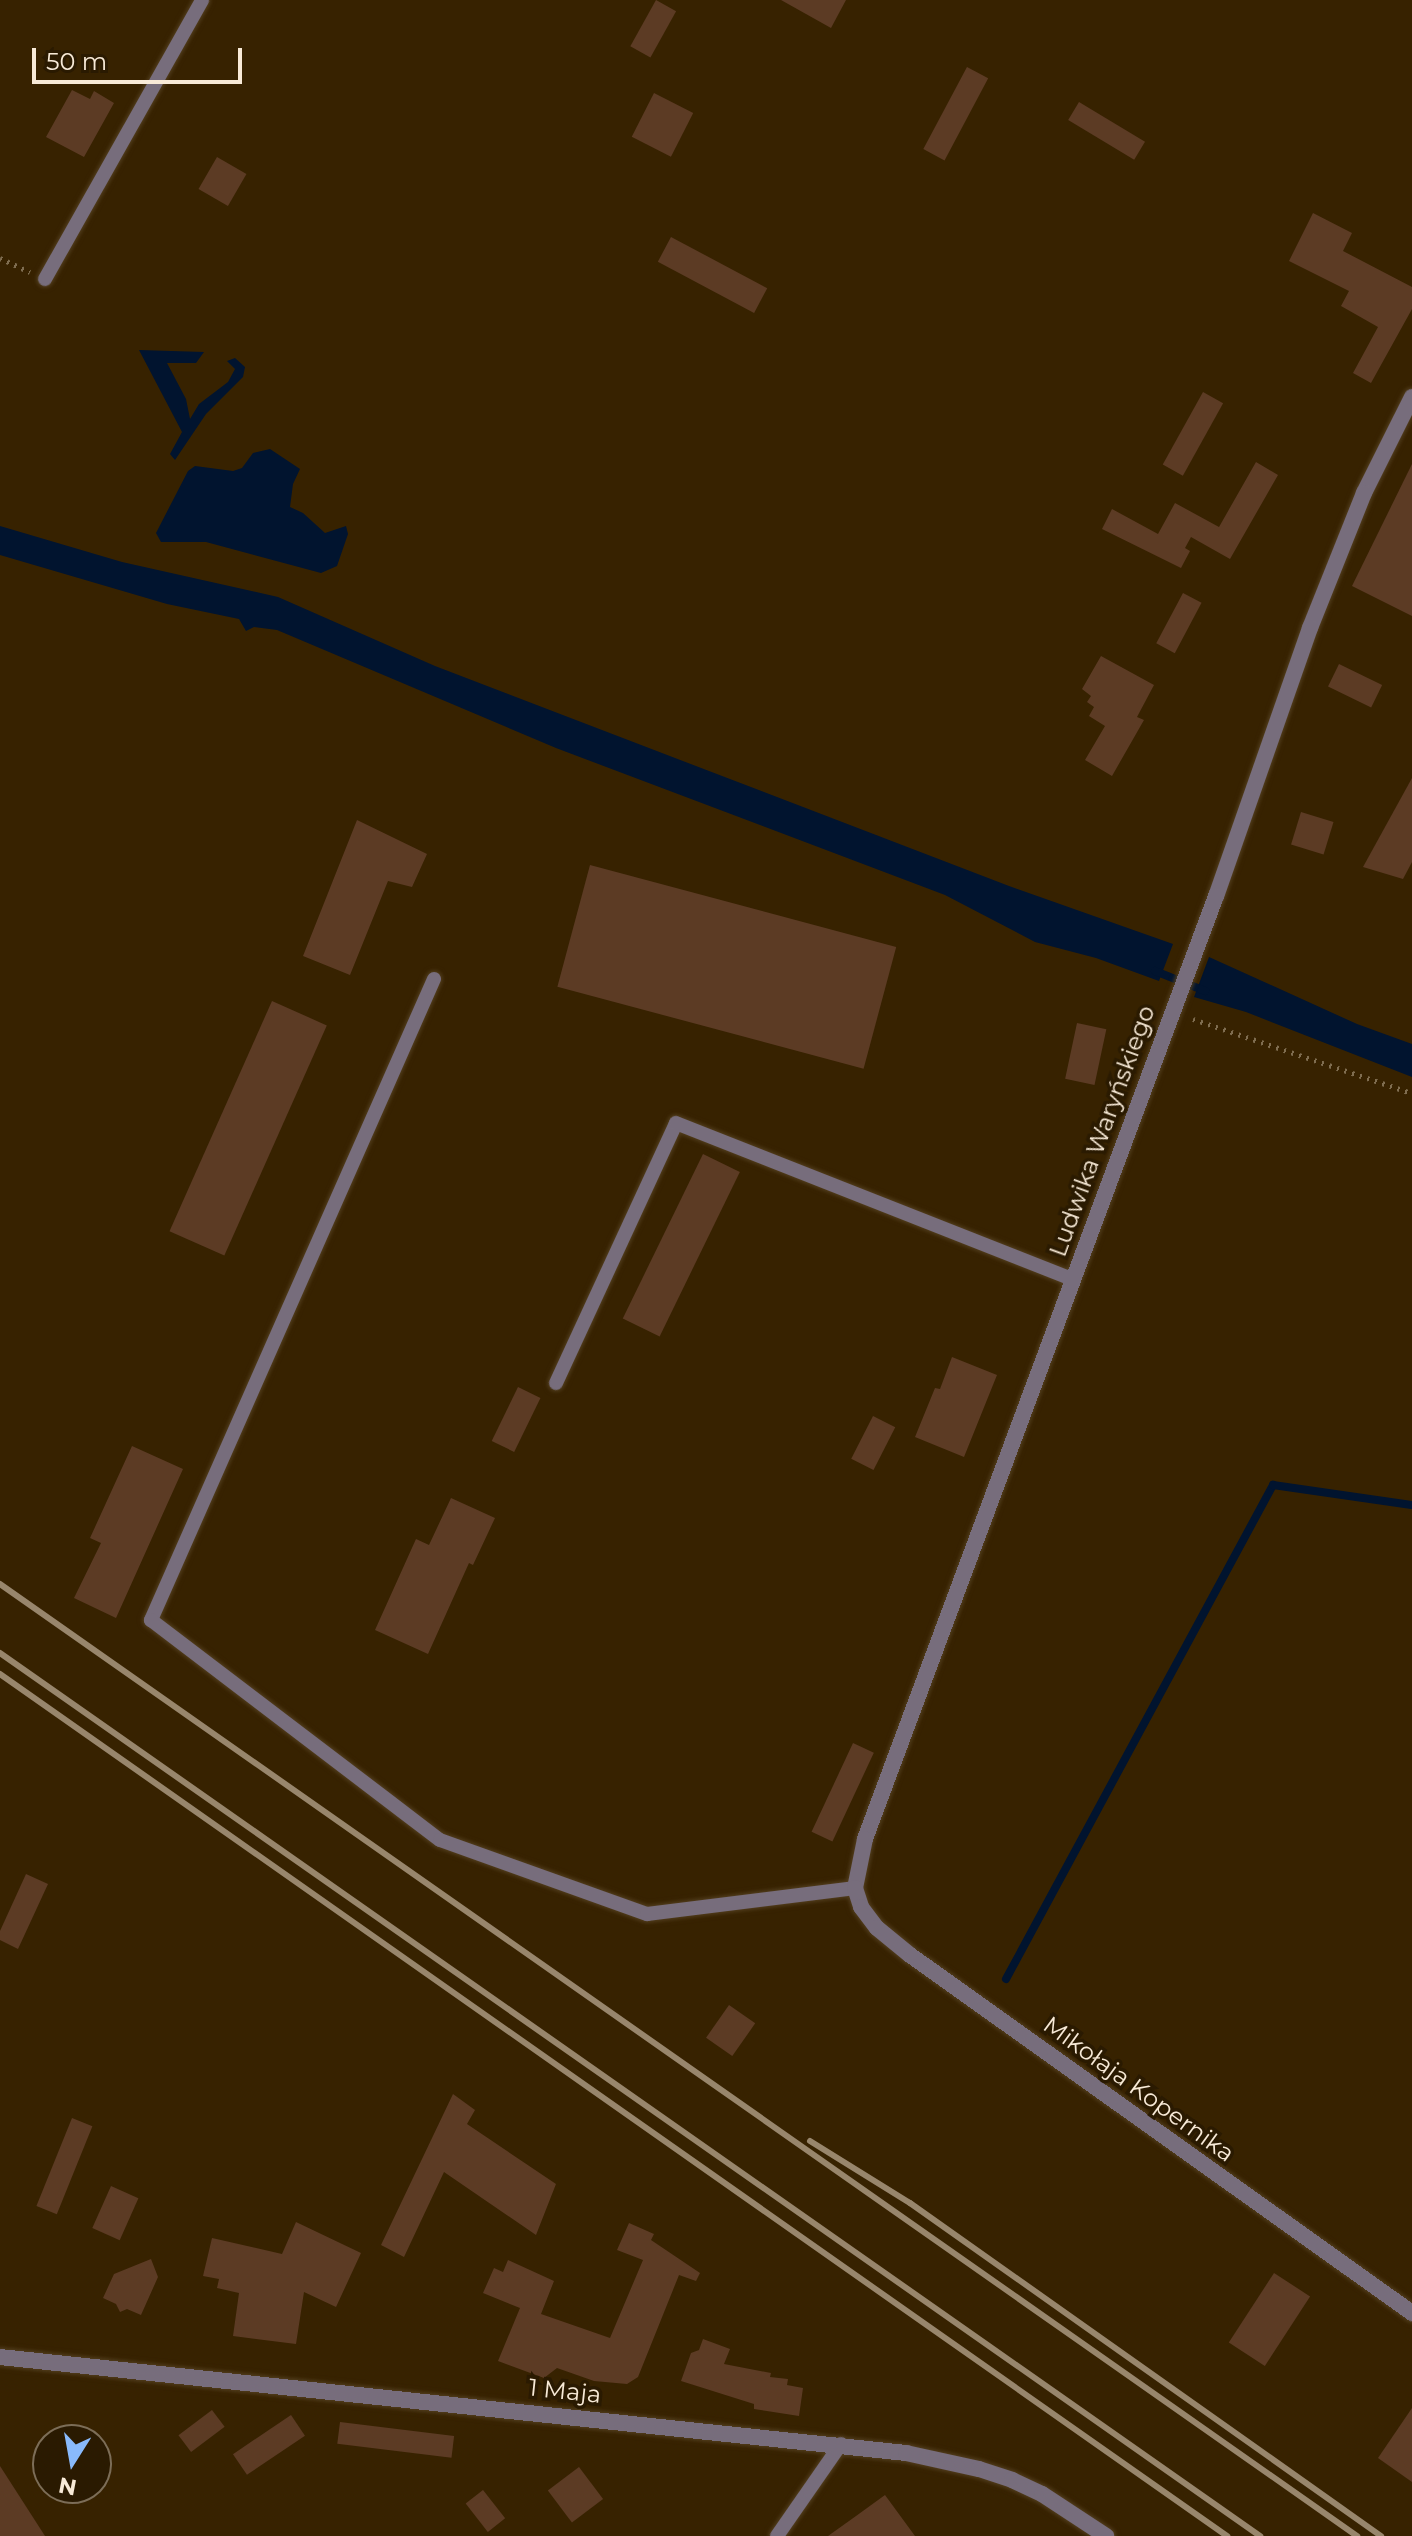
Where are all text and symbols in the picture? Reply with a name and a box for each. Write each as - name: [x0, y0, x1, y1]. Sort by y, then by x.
- scale bar: [36, 32, 246, 82]
- text: 50 m: [46, 47, 107, 76]
- street label: Ludwika Waryńskiego: [1043, 1001, 1161, 1261]
- street label: Mikołaja Kopernika: [1038, 2010, 1240, 2168]
- street label: 1 Maja: [527, 2373, 603, 2409]
- north arrow: [32, 2424, 112, 2504]
- text: N: [56, 2471, 79, 2501]

